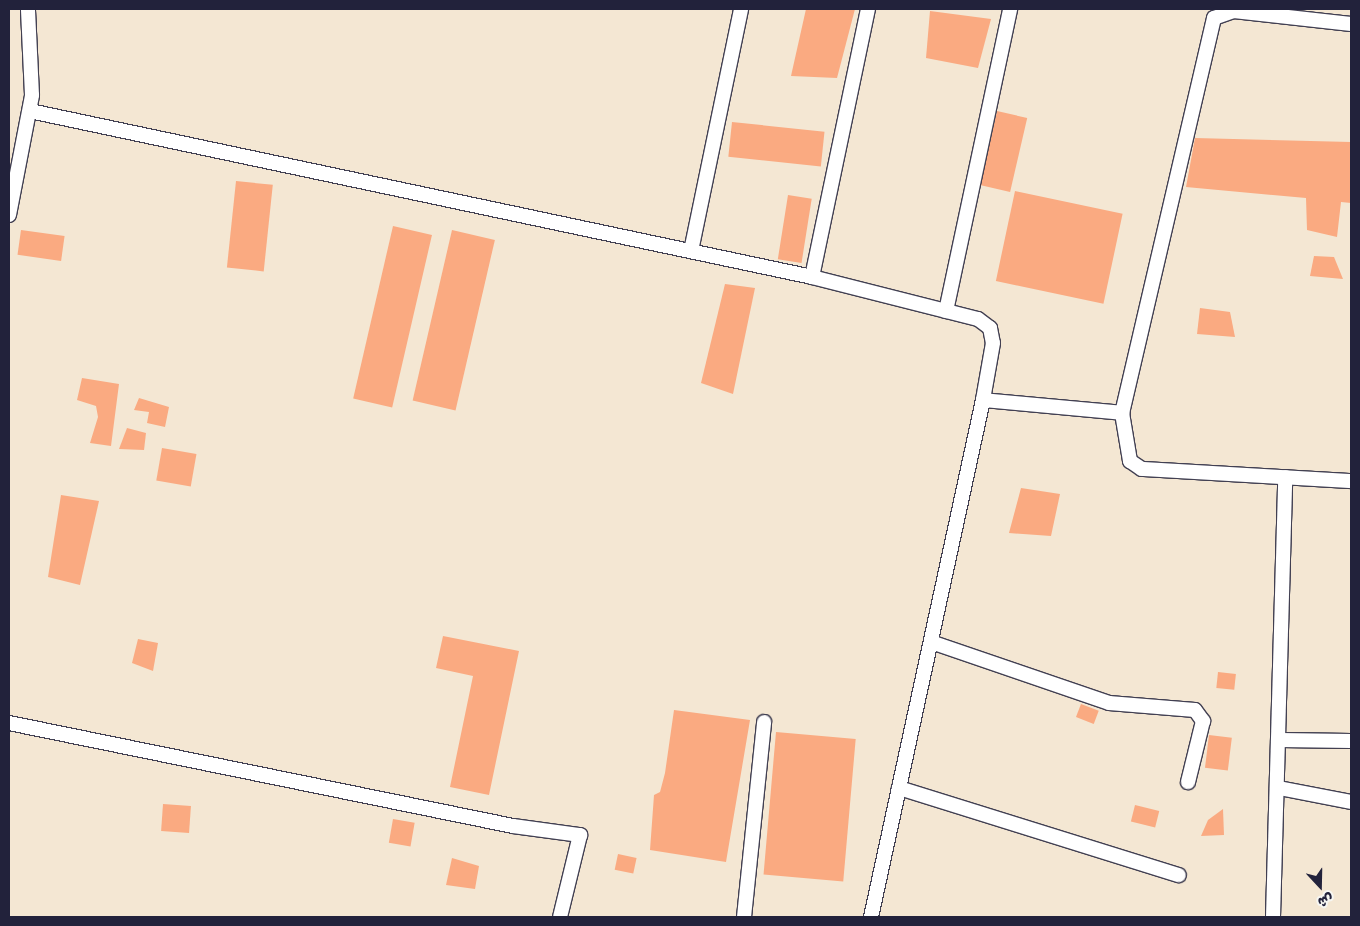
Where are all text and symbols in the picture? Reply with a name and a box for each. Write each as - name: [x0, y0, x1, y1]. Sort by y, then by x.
- north arrow: [1295, 861, 1345, 911]
- text: ش: [1315, 888, 1336, 912]

